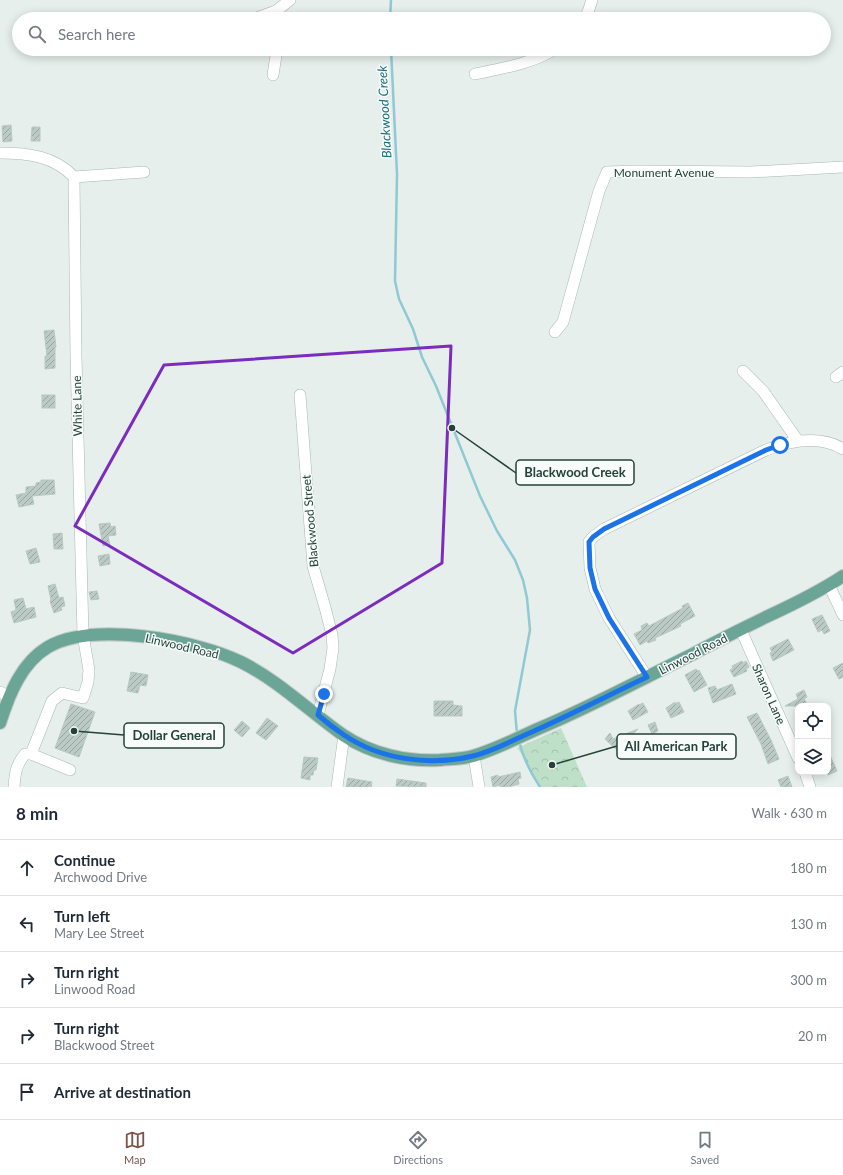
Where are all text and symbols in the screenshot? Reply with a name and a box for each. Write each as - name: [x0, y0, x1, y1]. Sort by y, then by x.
- search box: [12, 12, 831, 56]
- icon: search: [26, 23, 48, 45]
- text: Search here: [58, 25, 135, 43]
- water label: Blackwood Creek: [374, 64, 394, 159]
- street label: Monument Avenue: [614, 165, 714, 180]
- street label: White Lane: [69, 375, 85, 437]
- route start: [771, 436, 789, 454]
- callout: Blackwood Creek: [516, 460, 634, 485]
- text: Blackwood Creek: [524, 464, 626, 480]
- street label: Blackwood Street: [298, 474, 322, 568]
- street label: Linwood Road: [144, 630, 220, 662]
- street label: Linwood Road: [656, 630, 730, 678]
- street label: Sharon Lane: [749, 661, 789, 727]
- route end: [315, 685, 333, 703]
- map controls: [795, 703, 831, 775]
- button: locate: [795, 703, 831, 739]
- callout: Dollar General: [124, 723, 224, 748]
- text: Dollar General: [132, 727, 216, 743]
- callout: All American Park: [617, 734, 736, 759]
- text: All American Park: [624, 738, 727, 754]
- button: layers: [795, 739, 831, 775]
- text: 8 min: [16, 803, 58, 824]
- text: Walk · 630 m: [751, 805, 827, 821]
- text: Continue: [54, 851, 115, 869]
- icon: ahead: [16, 857, 38, 879]
- text: 180 m: [790, 860, 827, 876]
- text: Archwood Drive: [54, 869, 147, 885]
- text: Turn left: [54, 907, 110, 925]
- icon: left: [16, 913, 38, 935]
- text: 130 m: [790, 916, 827, 932]
- text: Mary Lee Street: [54, 925, 144, 941]
- text: Turn right: [54, 963, 119, 981]
- icon: right: [16, 969, 38, 991]
- text: 300 m: [790, 972, 827, 988]
- text: Linwood Road: [54, 981, 135, 997]
- text: Turn right: [54, 1019, 119, 1037]
- icon: right: [16, 1025, 38, 1047]
- text: 20 m: [798, 1028, 827, 1044]
- text: Blackwood Street: [54, 1037, 154, 1053]
- icon: arrive: [16, 1081, 38, 1103]
- text: Arrive at destination: [54, 1083, 191, 1101]
- tab: Map: [124, 1129, 146, 1166]
- tab: Directions: [393, 1129, 443, 1166]
- tab: Saved: [690, 1129, 719, 1166]

